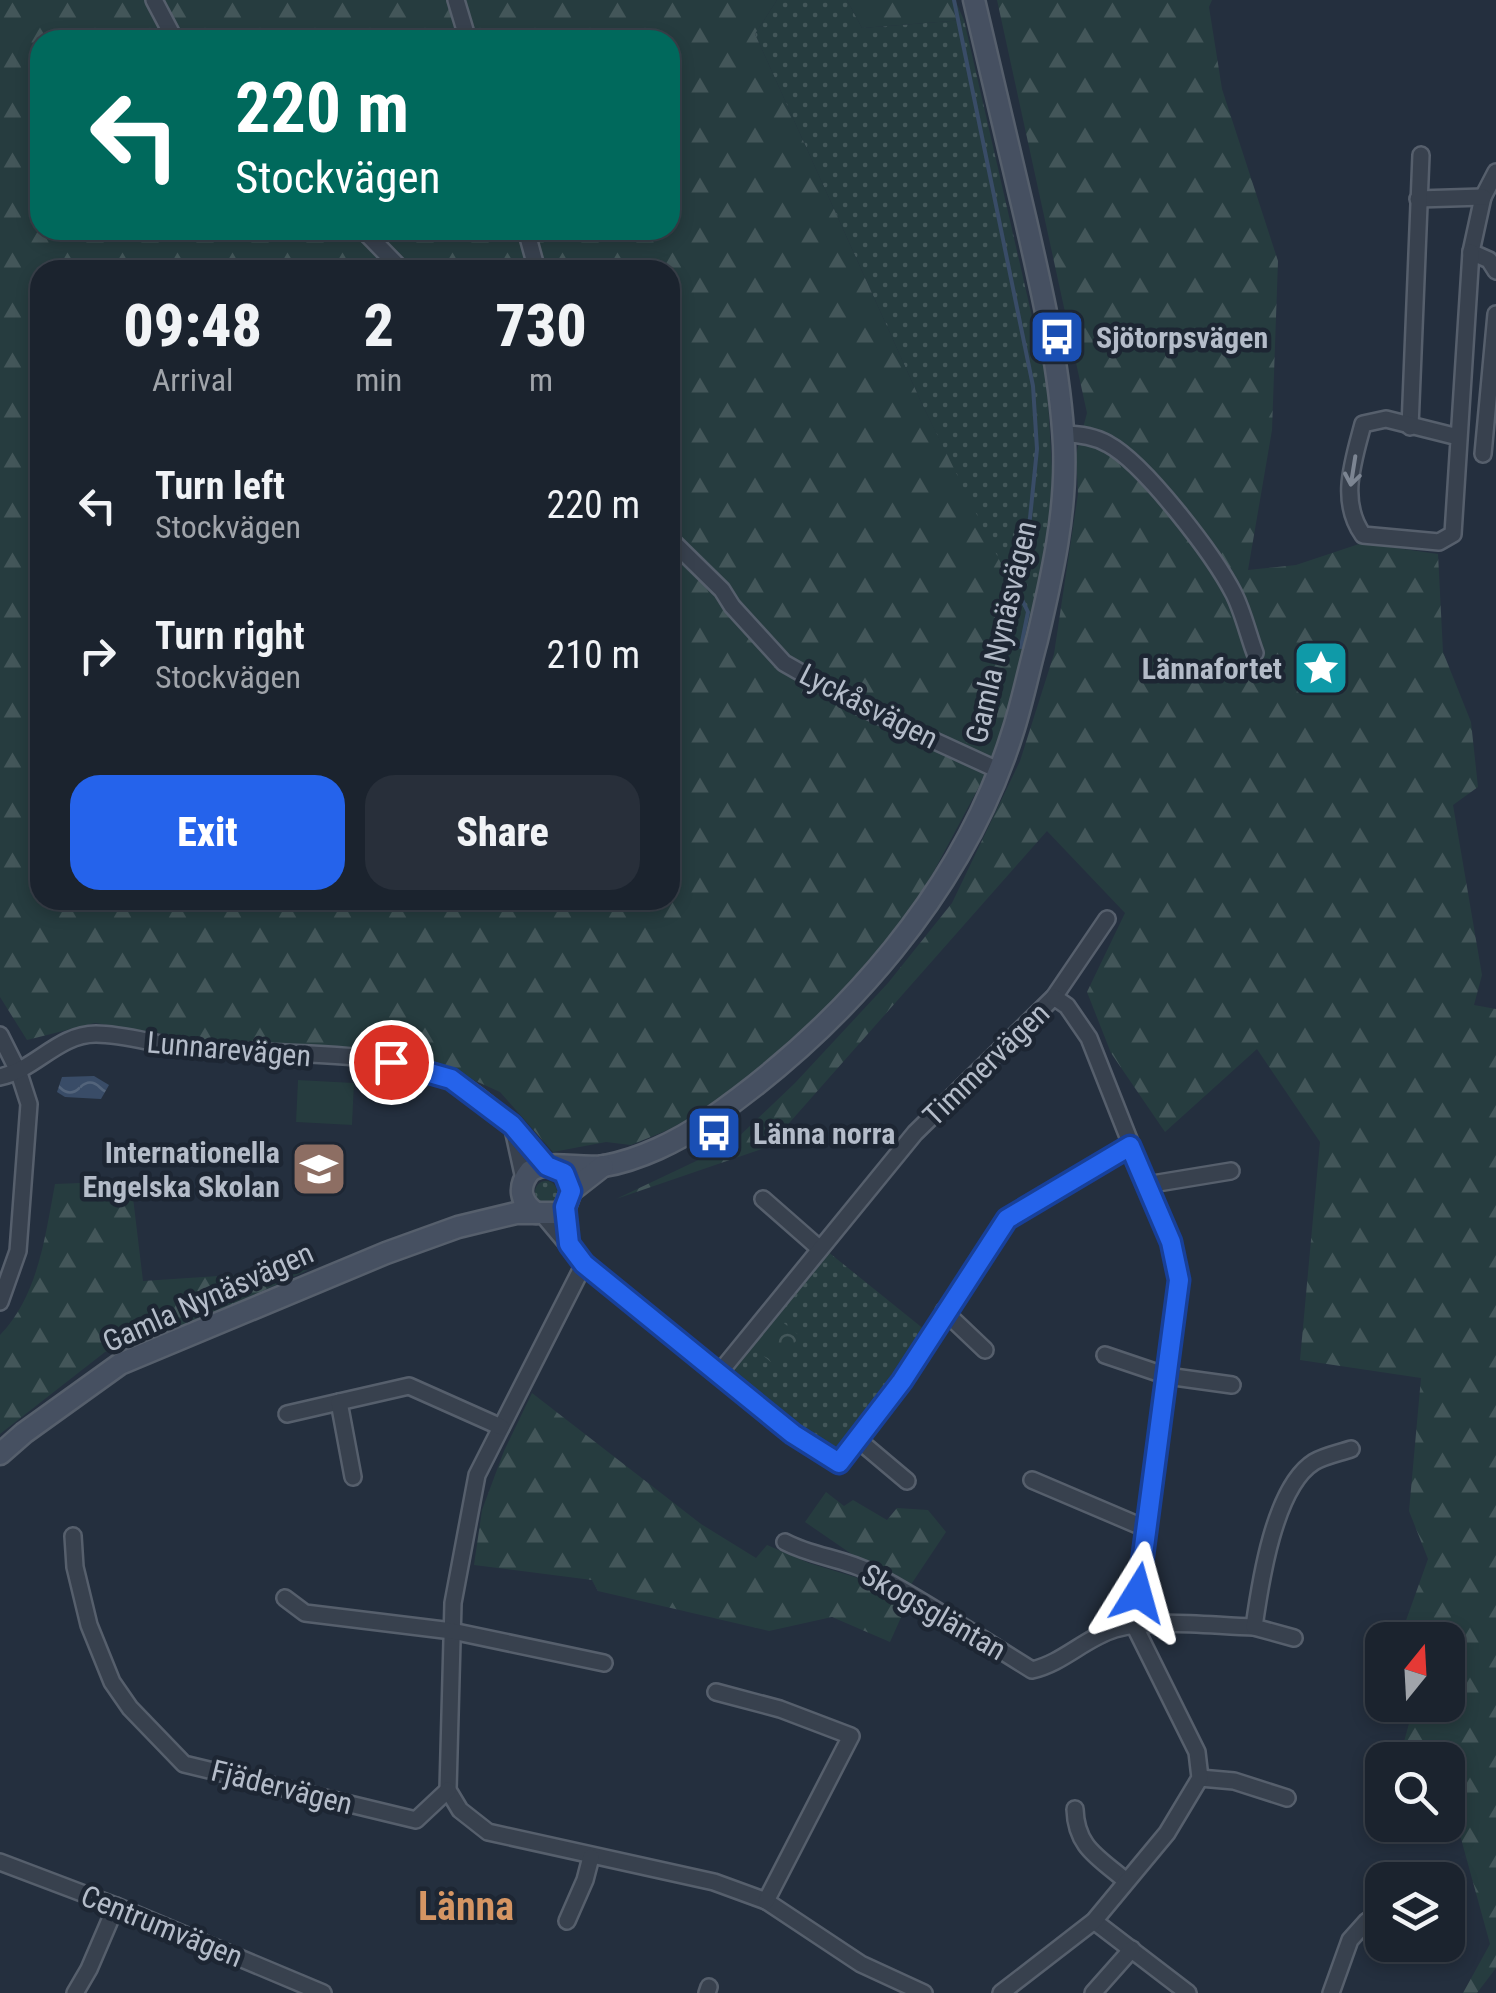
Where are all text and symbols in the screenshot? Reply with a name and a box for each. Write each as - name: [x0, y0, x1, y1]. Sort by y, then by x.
- text: 220 m: [235, 67, 409, 149]
- icon: left: [70, 70, 200, 200]
- text: Stockvägen: [235, 151, 440, 204]
- text: 09:48: [123, 290, 262, 361]
- text: 2: [363, 290, 394, 361]
- text: 730: [495, 290, 587, 361]
- bus stop icon: Sjötorpsvägen: [1027, 307, 1087, 367]
- place label: Sjötorpsvägen: [1096, 320, 1268, 355]
- text: Arrival: [152, 361, 233, 399]
- text: min: [355, 361, 402, 399]
- text: m: [529, 361, 553, 399]
- one-way arrow: [1343, 454, 1361, 487]
- text: Turn left: [155, 464, 285, 508]
- icon: left: [70, 478, 125, 533]
- text: 220 m: [546, 483, 640, 527]
- text: Stockvägen: [155, 508, 301, 546]
- street label: Gamla Nynäsvägen: [958, 518, 1044, 746]
- text: Turn right: [155, 614, 305, 658]
- icon: right: [70, 628, 125, 683]
- text: 210 m: [546, 633, 640, 677]
- place icon: Lännafortet: [1291, 638, 1351, 698]
- place label: Lännafortet: [1142, 651, 1282, 686]
- street label: Lyckåsvägen: [794, 656, 944, 756]
- text: Stockvägen: [155, 658, 301, 696]
- button: Exit: [70, 775, 345, 890]
- button: Share: [365, 775, 640, 890]
- street label: Timmervägen: [916, 995, 1056, 1133]
- pin: [349, 1020, 434, 1105]
- street label: Lunnarevägen: [145, 1024, 313, 1074]
- icon: arrive: [364, 1035, 419, 1090]
- bus stop icon: Länna norra: [684, 1103, 744, 1163]
- place label: Länna norra: [753, 1116, 895, 1151]
- place label: Internationella Engelska Skolan: [83, 1135, 280, 1204]
- school or university icon: Internationella Engelska Skolan: [289, 1139, 349, 1199]
- street label: Gamla Nynäsvägen: [97, 1235, 319, 1359]
- position arrow: [1086, 1541, 1190, 1645]
- street label: Skogsgläntan: [856, 1557, 1012, 1667]
- north arrow: [1365, 1622, 1465, 1722]
- map controls: [1365, 1622, 1465, 1962]
- button: search: [1365, 1742, 1465, 1842]
- street label: Fjädervägen: [208, 1753, 356, 1821]
- button: layers: [1365, 1862, 1465, 1962]
- street label: Centrumvägen: [76, 1878, 248, 1974]
- district label: Länna: [418, 1883, 514, 1930]

